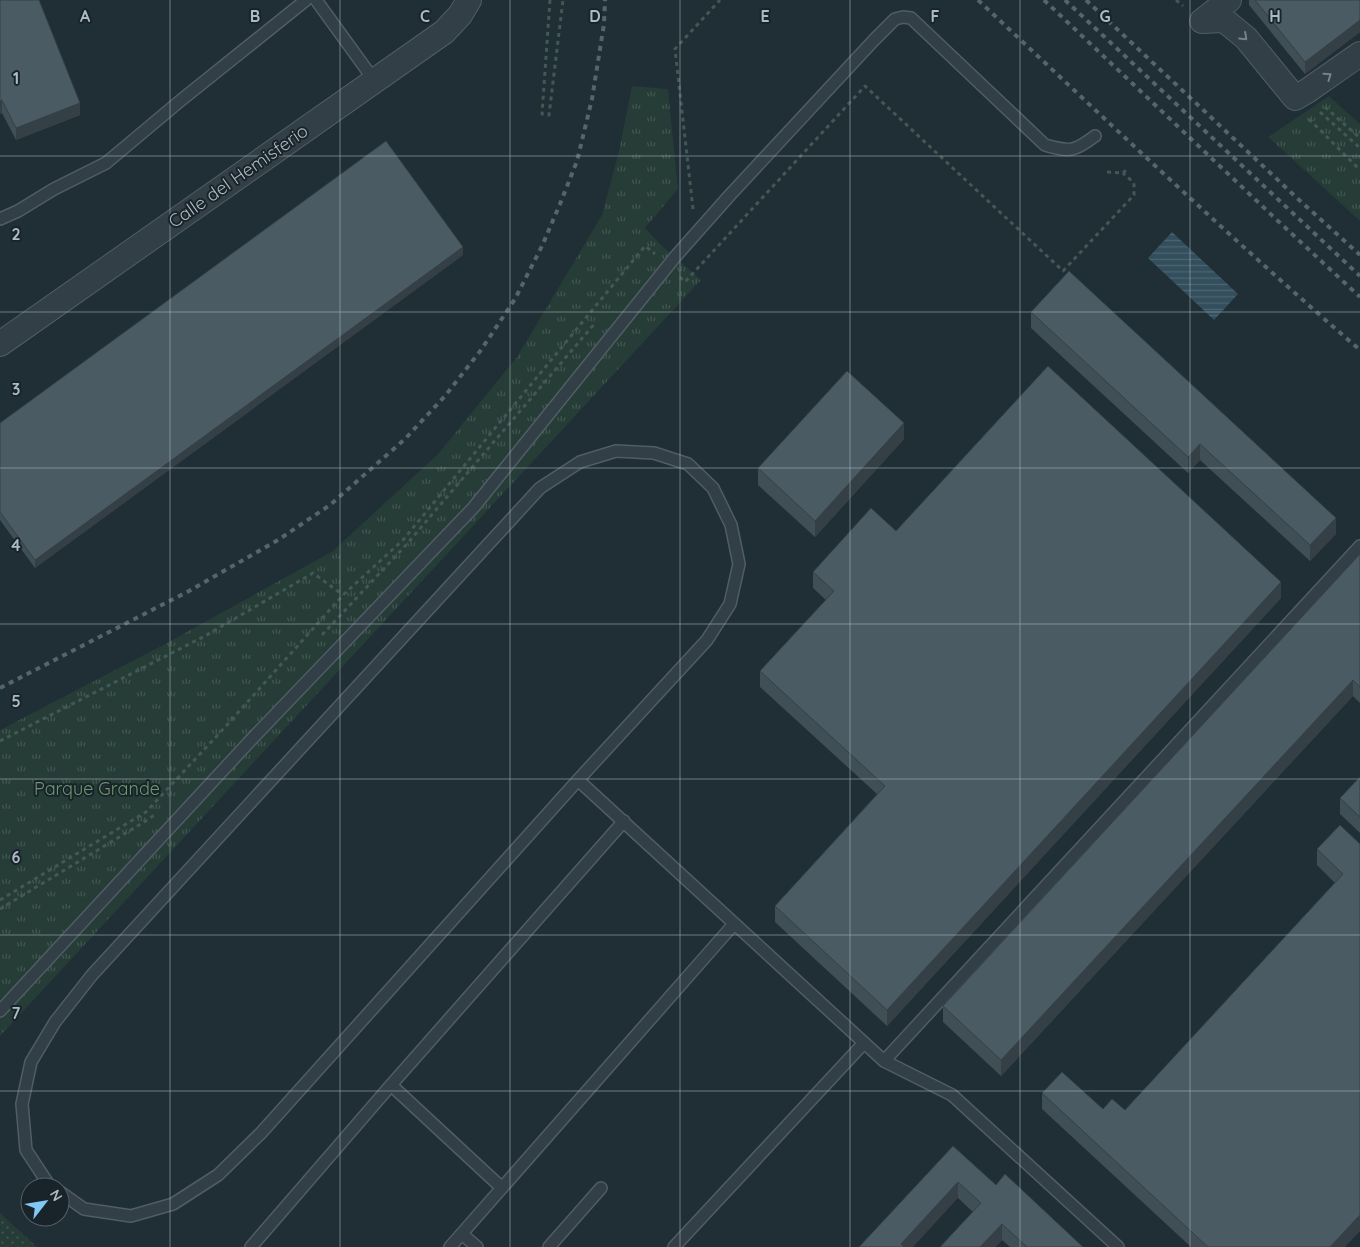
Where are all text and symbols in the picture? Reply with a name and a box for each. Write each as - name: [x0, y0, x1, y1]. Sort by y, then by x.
- text: A: [80, 6, 91, 26]
- text: B: [250, 6, 260, 26]
- text: C: [420, 6, 430, 26]
- text: D: [589, 6, 601, 26]
- text: E: [760, 6, 770, 26]
- text: F: [931, 6, 940, 26]
- text: G: [1099, 6, 1111, 26]
- text: H: [1269, 6, 1281, 26]
- one-way arrow: [1239, 32, 1248, 41]
- text: 1: [13, 68, 19, 88]
- one-way arrow: [1322, 73, 1332, 82]
- street label: Calle del Hemisferio: [164, 119, 312, 233]
- text: 2: [11, 224, 21, 244]
- text: 3: [12, 379, 20, 399]
- text: 4: [11, 535, 21, 555]
- text: 5: [11, 691, 21, 711]
- park label: Parque Grande: [34, 777, 160, 800]
- text: 6: [12, 847, 21, 867]
- text: 7: [12, 1003, 21, 1023]
- north arrow: [20, 1177, 70, 1227]
- text: N: [46, 1186, 67, 1204]

